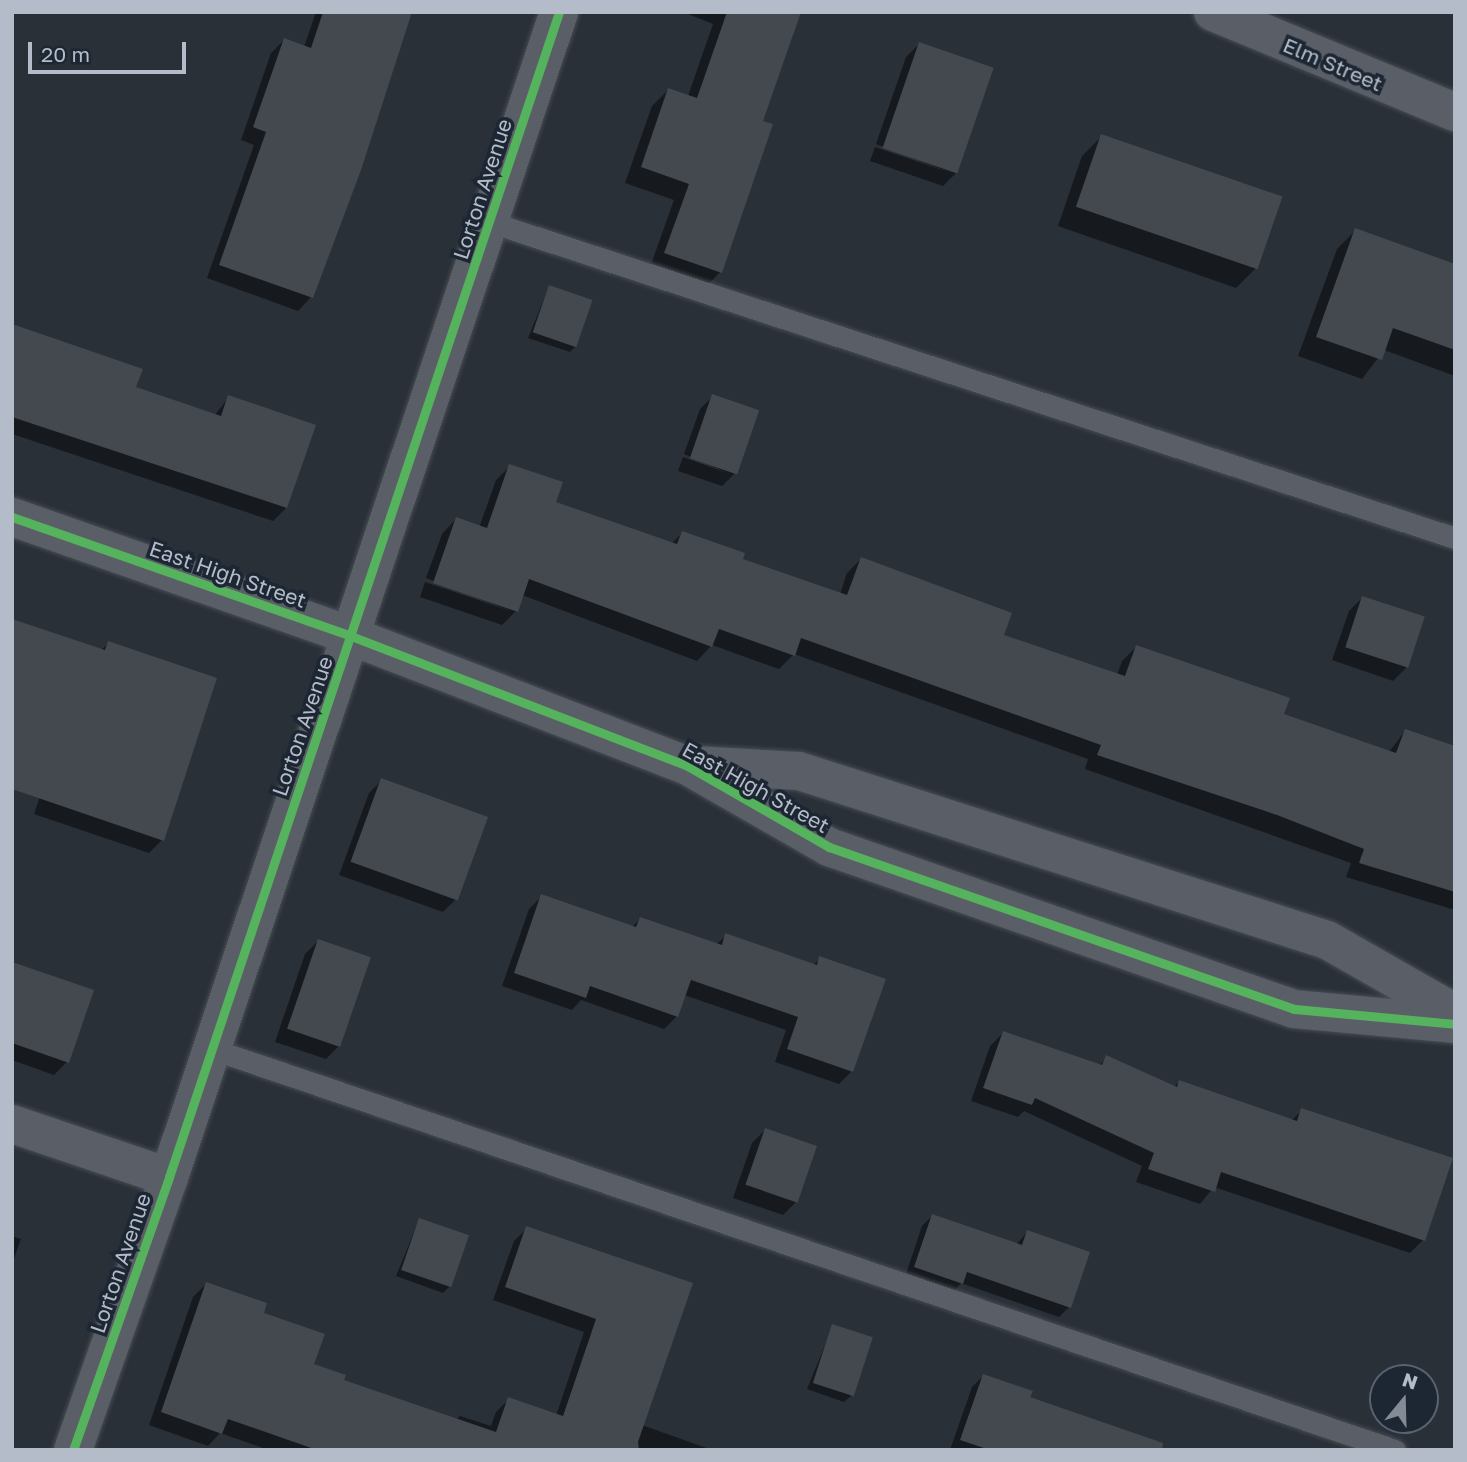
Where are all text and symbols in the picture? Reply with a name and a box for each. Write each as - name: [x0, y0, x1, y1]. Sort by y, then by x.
- scale bar: [32, 28, 189, 72]
- street label: Elm Street: [1280, 32, 1386, 96]
- text: 20 m: [41, 41, 90, 67]
- street label: Lorton Avenue: [447, 116, 517, 262]
- street label: East High Street: [146, 535, 310, 613]
- street label: Lorton Avenue: [266, 653, 338, 799]
- street label: East High Street: [678, 736, 834, 838]
- street label: Lorton Avenue: [84, 1190, 156, 1336]
- north arrow: [1369, 1364, 1439, 1434]
- text: N: [1400, 1367, 1421, 1394]

